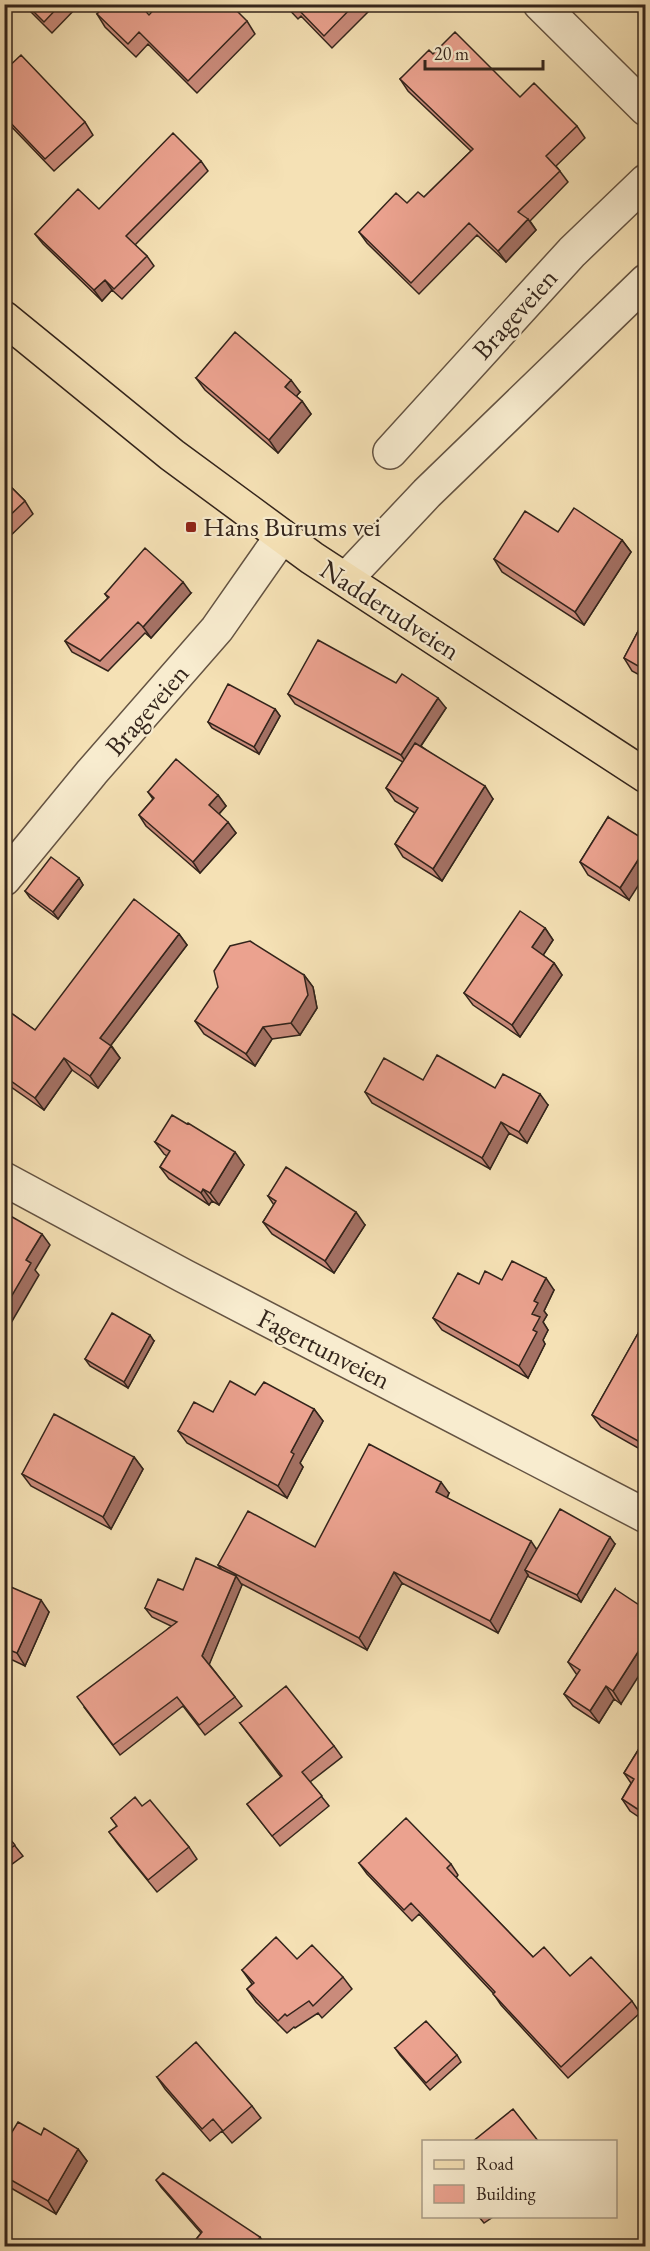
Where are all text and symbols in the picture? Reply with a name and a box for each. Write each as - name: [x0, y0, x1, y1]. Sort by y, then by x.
- scale bar: [425, 33, 544, 71]
- text: 20 m: [434, 42, 469, 65]
- street label: Brageveien: [464, 261, 565, 367]
- place label: Hans Burums vei: [203, 509, 381, 544]
- marker: Hans Burums vei: [184, 520, 198, 534]
- street label: Nadderudveien: [314, 551, 467, 668]
- street label: Brageveien: [97, 656, 196, 763]
- street label: Fagertunveien: [252, 1300, 397, 1397]
- legend: [422, 2140, 617, 2218]
- text: Road: [476, 2152, 515, 2175]
- text: Building: [476, 2182, 536, 2205]

